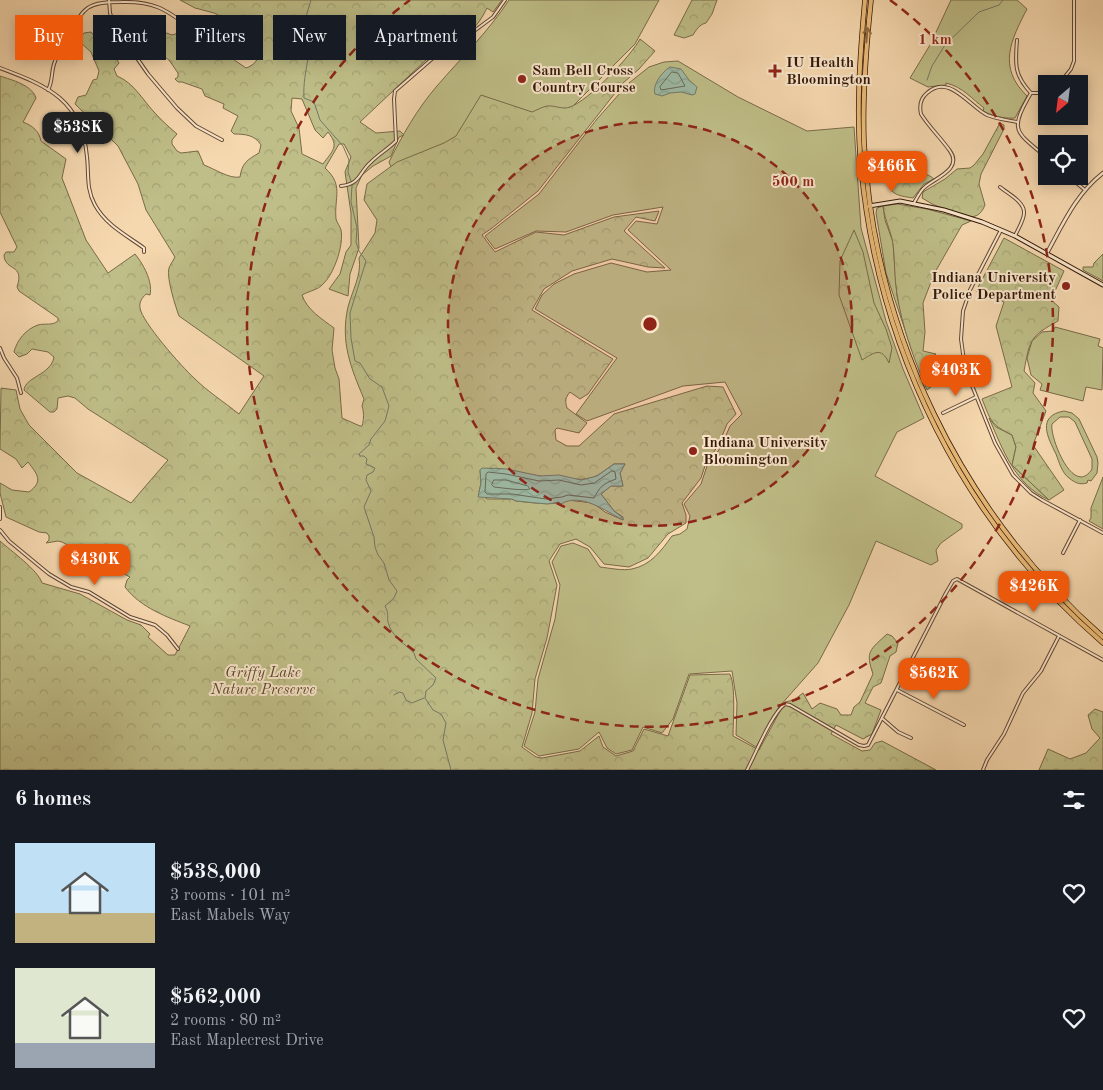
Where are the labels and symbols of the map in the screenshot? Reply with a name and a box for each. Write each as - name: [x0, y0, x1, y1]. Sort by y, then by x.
- one-way arrow: [863, 27, 872, 43]
- text: 1 km: [918, 33, 952, 48]
- place label: IU Health Bloomington: [786, 56, 871, 88]
- place label: Sam Bell Cross Country Course: [532, 64, 636, 96]
- marker: IU Health Bloomington: [768, 64, 782, 78]
- marker: Sam Bell Cross Country Course: [516, 73, 528, 85]
- north arrow: [1038, 75, 1088, 125]
- pin: $538K: [43, 112, 113, 154]
- pin: $466K: [857, 150, 927, 193]
- text: 500 m: [772, 175, 814, 190]
- place label: Indiana University Police Department: [931, 271, 1057, 303]
- marker: Indiana University Police Department: [1060, 280, 1072, 292]
- centre of rings: [641, 315, 659, 333]
- pin: $403K: [921, 354, 991, 397]
- place label: Indiana University Bloomington: [703, 436, 828, 468]
- marker: Indiana University Bloomington: [687, 445, 699, 457]
- pin: $430K: [60, 544, 130, 586]
- pin: $426K: [999, 570, 1069, 613]
- pin: $562K: [899, 658, 969, 700]
- park label: Griffy Lake Nature Preserve: [210, 666, 315, 698]

